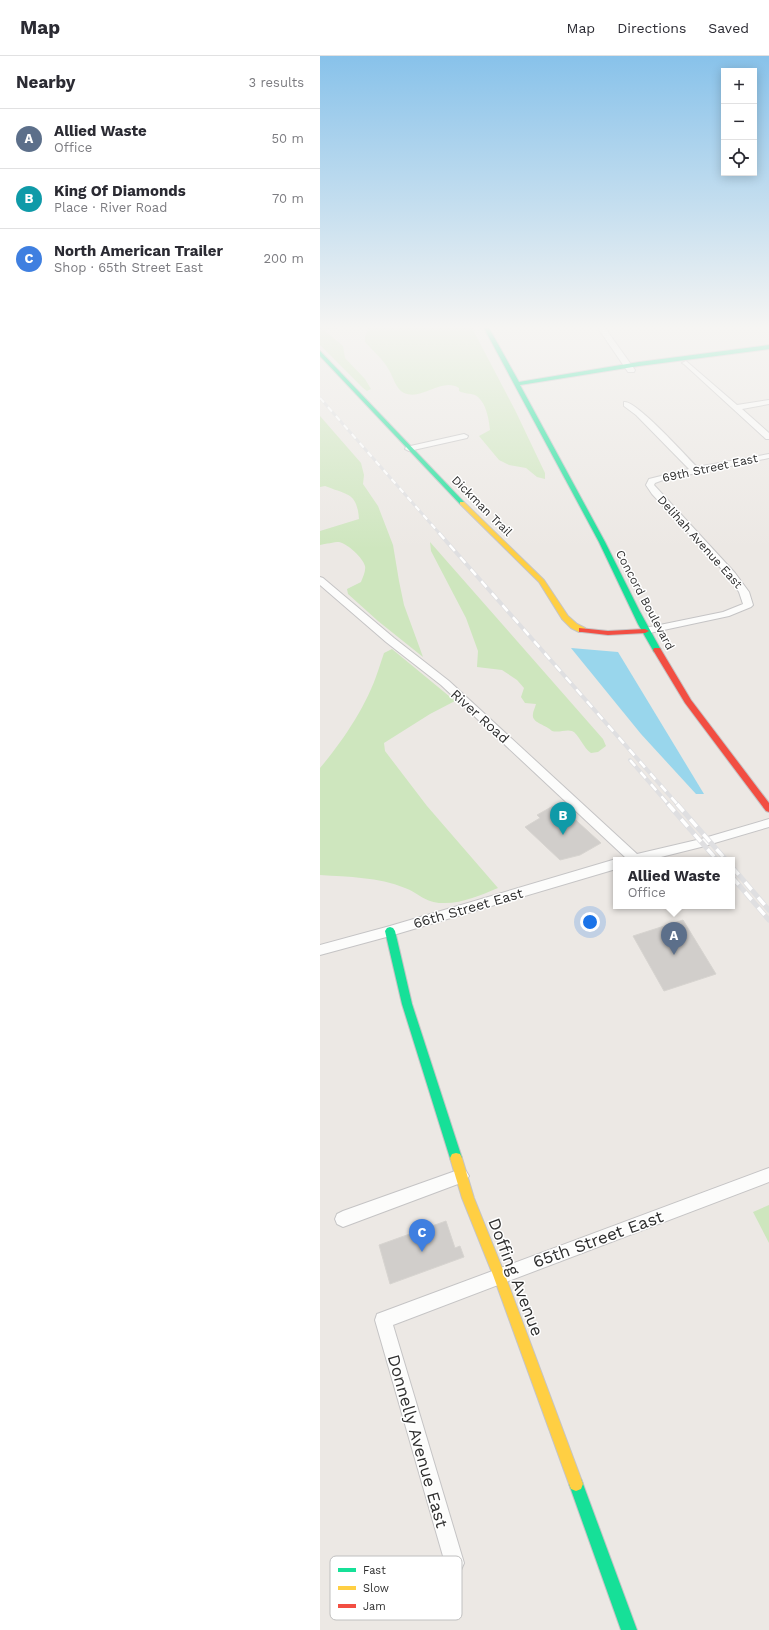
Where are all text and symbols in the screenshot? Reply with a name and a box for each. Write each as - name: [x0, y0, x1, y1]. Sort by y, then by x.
- text: Map: [20, 16, 60, 39]
- text: Map: [567, 20, 595, 36]
- text: Directions: [617, 20, 686, 36]
- text: Saved: [708, 20, 749, 36]
- map controls: [721, 68, 757, 176]
- button: +: [721, 68, 757, 104]
- text: Nearby: [16, 72, 75, 92]
- text: 3 results: [249, 75, 304, 90]
- button: −: [721, 104, 757, 140]
- text: Allied Waste: [54, 122, 147, 140]
- text: A: [25, 131, 33, 146]
- text: 50 m: [272, 131, 304, 146]
- text: Office: [54, 140, 92, 155]
- button: locate: [721, 140, 757, 176]
- text: King Of Diamonds: [54, 182, 186, 200]
- text: B: [25, 191, 33, 206]
- text: 70 m: [272, 191, 304, 206]
- text: Place · River Road: [54, 200, 167, 215]
- text: North American Trailer: [54, 242, 223, 260]
- text: C: [25, 251, 33, 266]
- text: 200 m: [263, 251, 304, 266]
- text: Shop · 65th Street East: [54, 260, 203, 275]
- street label: 69th Street East: [661, 451, 759, 485]
- street label: Dickman Trail: [449, 473, 515, 539]
- street label: Delihah Avenue East: [655, 493, 745, 591]
- street label: Concord Boulevard: [613, 548, 677, 652]
- street label: River Road: [448, 686, 512, 746]
- pin: B: [550, 802, 576, 835]
- popup: [613, 857, 735, 909]
- text: Allied Waste: [628, 867, 720, 885]
- street label: 66th Street East: [411, 885, 525, 931]
- text: Office: [628, 885, 666, 900]
- your location: [580, 912, 600, 932]
- pin: A: [661, 922, 687, 955]
- street label: 65th Street East: [530, 1206, 666, 1272]
- street label: Doffing Avenue: [484, 1215, 548, 1339]
- pin: C: [409, 1219, 435, 1252]
- street label: Donnelly Avenue East: [384, 1352, 452, 1530]
- legend: [330, 1556, 462, 1620]
- text: Fast: [363, 1564, 386, 1577]
- text: Slow: [363, 1582, 389, 1595]
- text: Jam: [363, 1600, 386, 1613]

